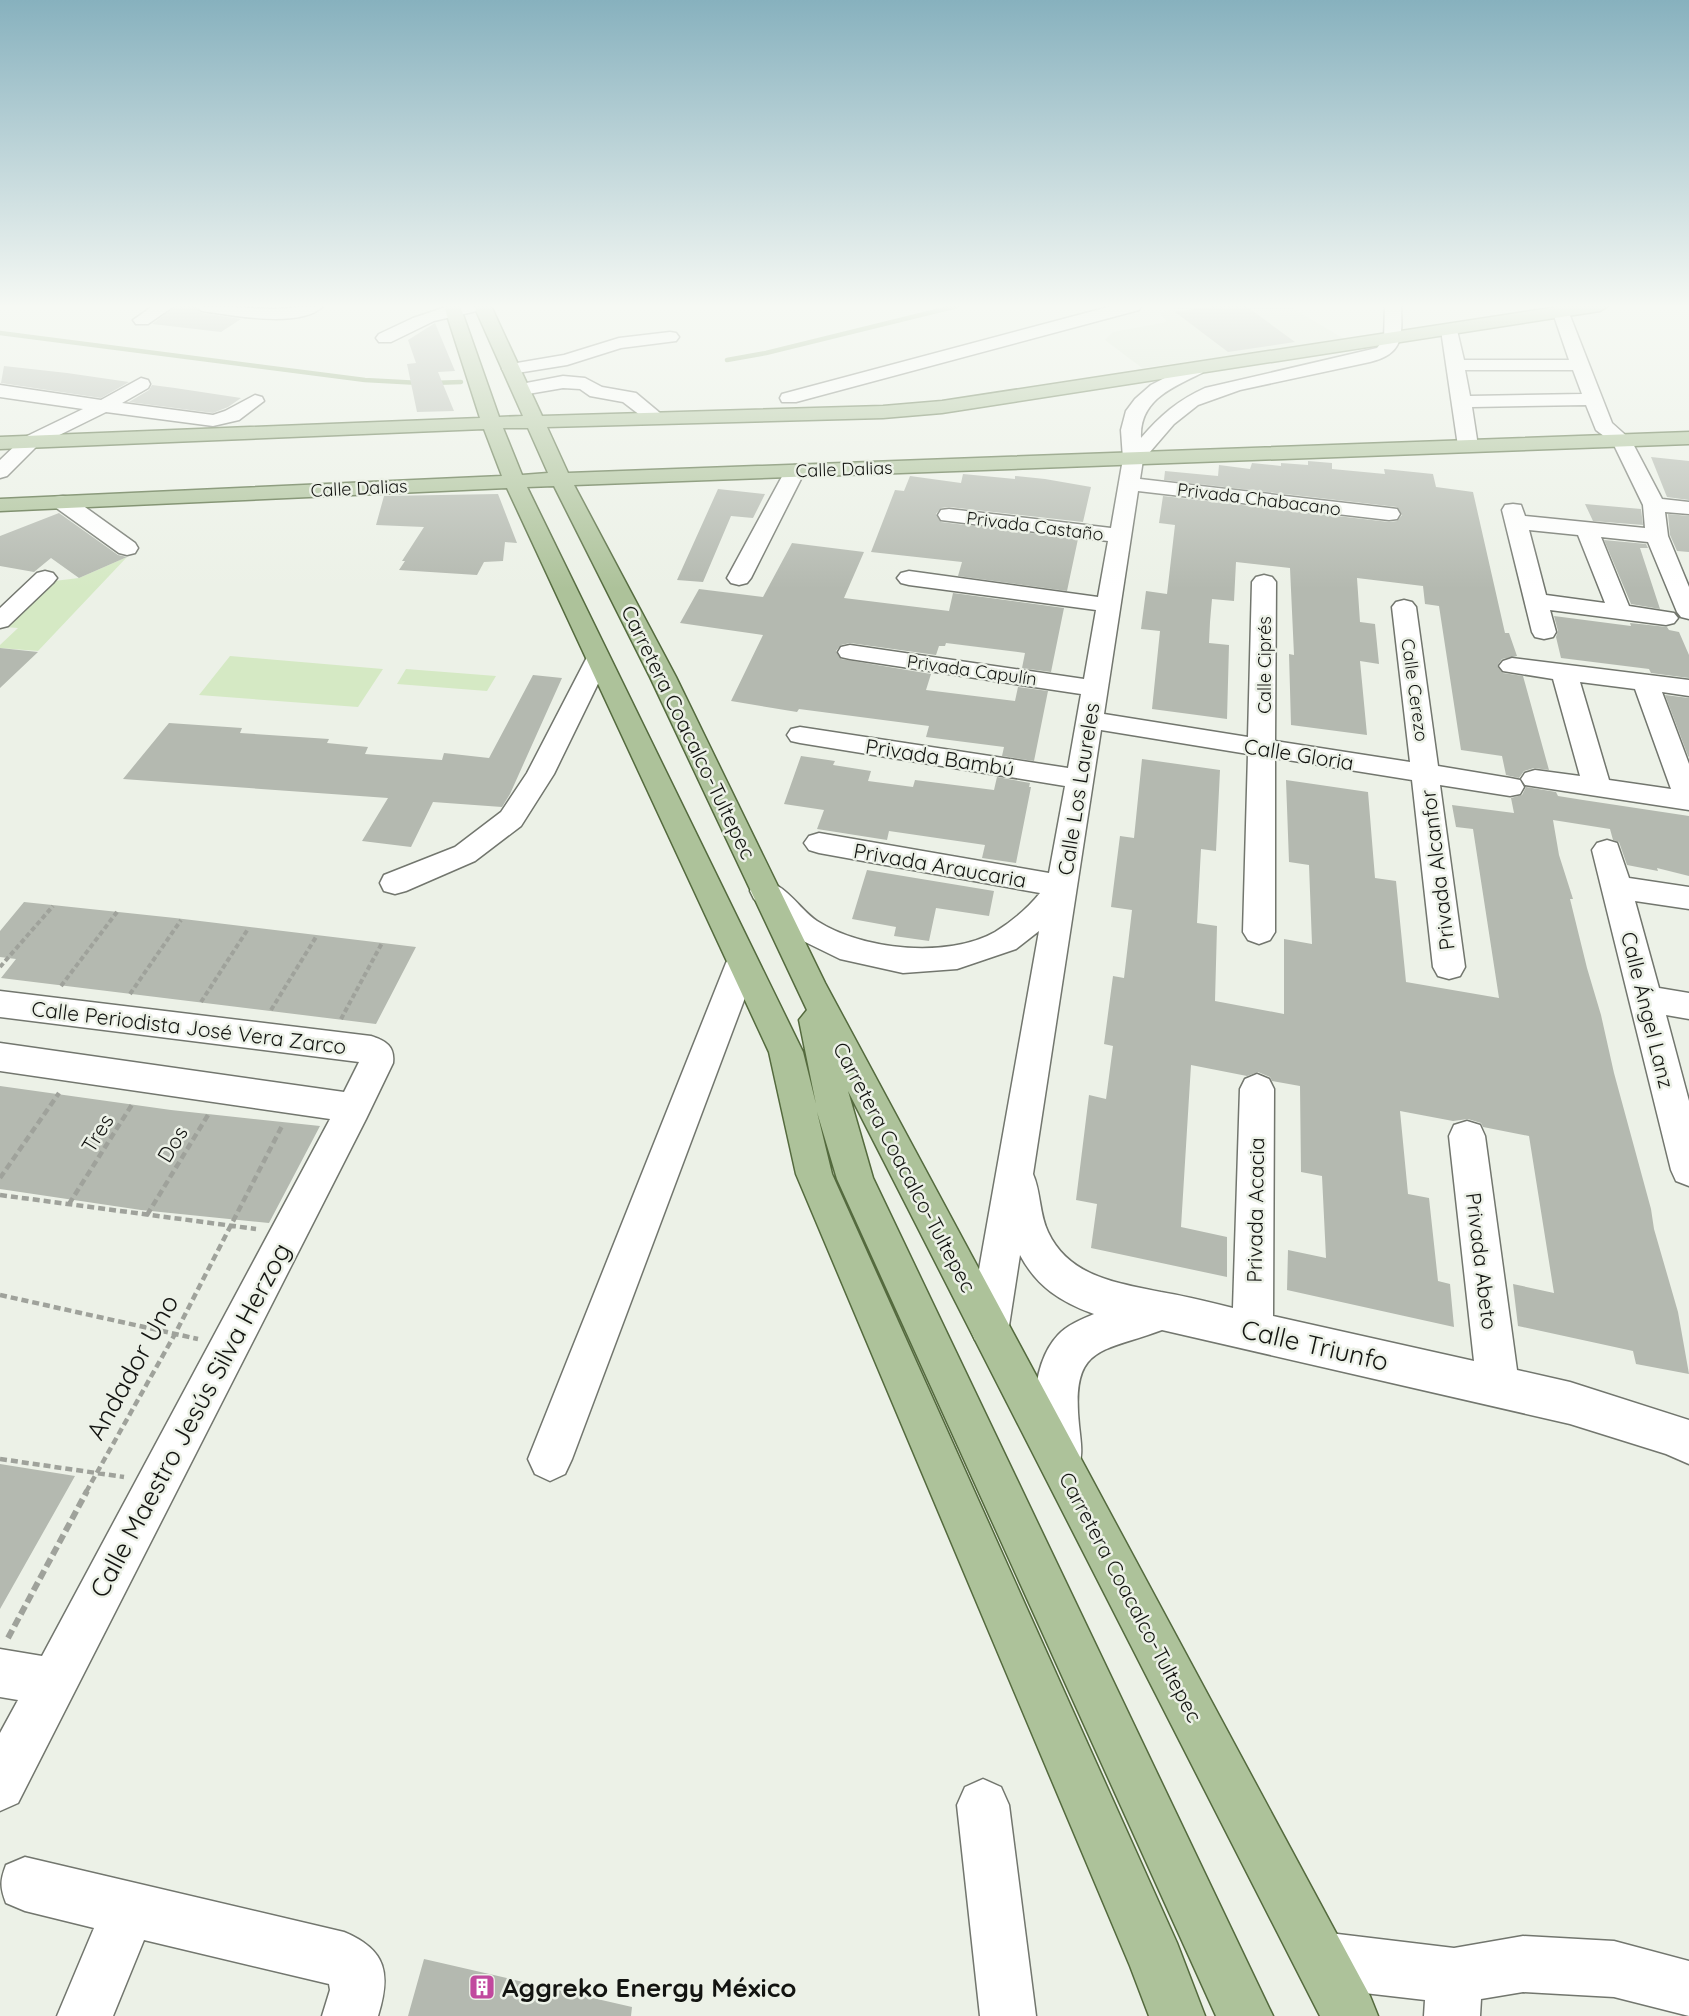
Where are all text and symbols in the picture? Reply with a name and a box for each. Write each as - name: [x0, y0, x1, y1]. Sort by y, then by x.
- street label: Calle Dalias: [795, 456, 893, 482]
- street label: Calle Dalias: [310, 474, 408, 502]
- street label: Privada Chabacano: [1176, 478, 1342, 520]
- street label: Privada Castaño: [965, 506, 1105, 546]
- street label: Carretera Coacalco-Tultepec: [616, 601, 762, 863]
- street label: Calle Ciprés: [1253, 616, 1276, 714]
- street label: Calle Cerezo: [1396, 637, 1434, 743]
- street label: Privada Capulín: [906, 650, 1038, 690]
- street label: Calle Los Laureles: [1052, 701, 1104, 877]
- street label: Privada Bambú: [864, 732, 1016, 782]
- street label: Calle Gloria: [1242, 733, 1356, 775]
- street label: Privada Alcanfor: [1414, 788, 1460, 952]
- street label: Privada Araucaria: [852, 837, 1028, 893]
- street label: Calle Ángel Lanz: [1616, 929, 1680, 1091]
- street label: Calle Periodista José Vera Zarco: [30, 995, 348, 1059]
- street label: Carretera Coacalco-Tultepec: [828, 1037, 982, 1297]
- street label: Tres: [75, 1109, 119, 1157]
- street label: Dos: [151, 1121, 193, 1167]
- street label: Privada Acacia: [1241, 1137, 1269, 1283]
- street label: Privada Abeto: [1461, 1191, 1503, 1331]
- street label: Calle Maestro Jesús Silva Herzog: [82, 1237, 298, 1603]
- street label: Andador Uno: [78, 1289, 186, 1445]
- street label: Calle Triunfo: [1238, 1312, 1392, 1378]
- street label: Carretera Coacalco-Tultepec: [1054, 1467, 1208, 1727]
- place label: Aggreko Energy México: [502, 1971, 796, 2004]
- building icon: Aggreko Energy México: [467, 1972, 497, 2002]

